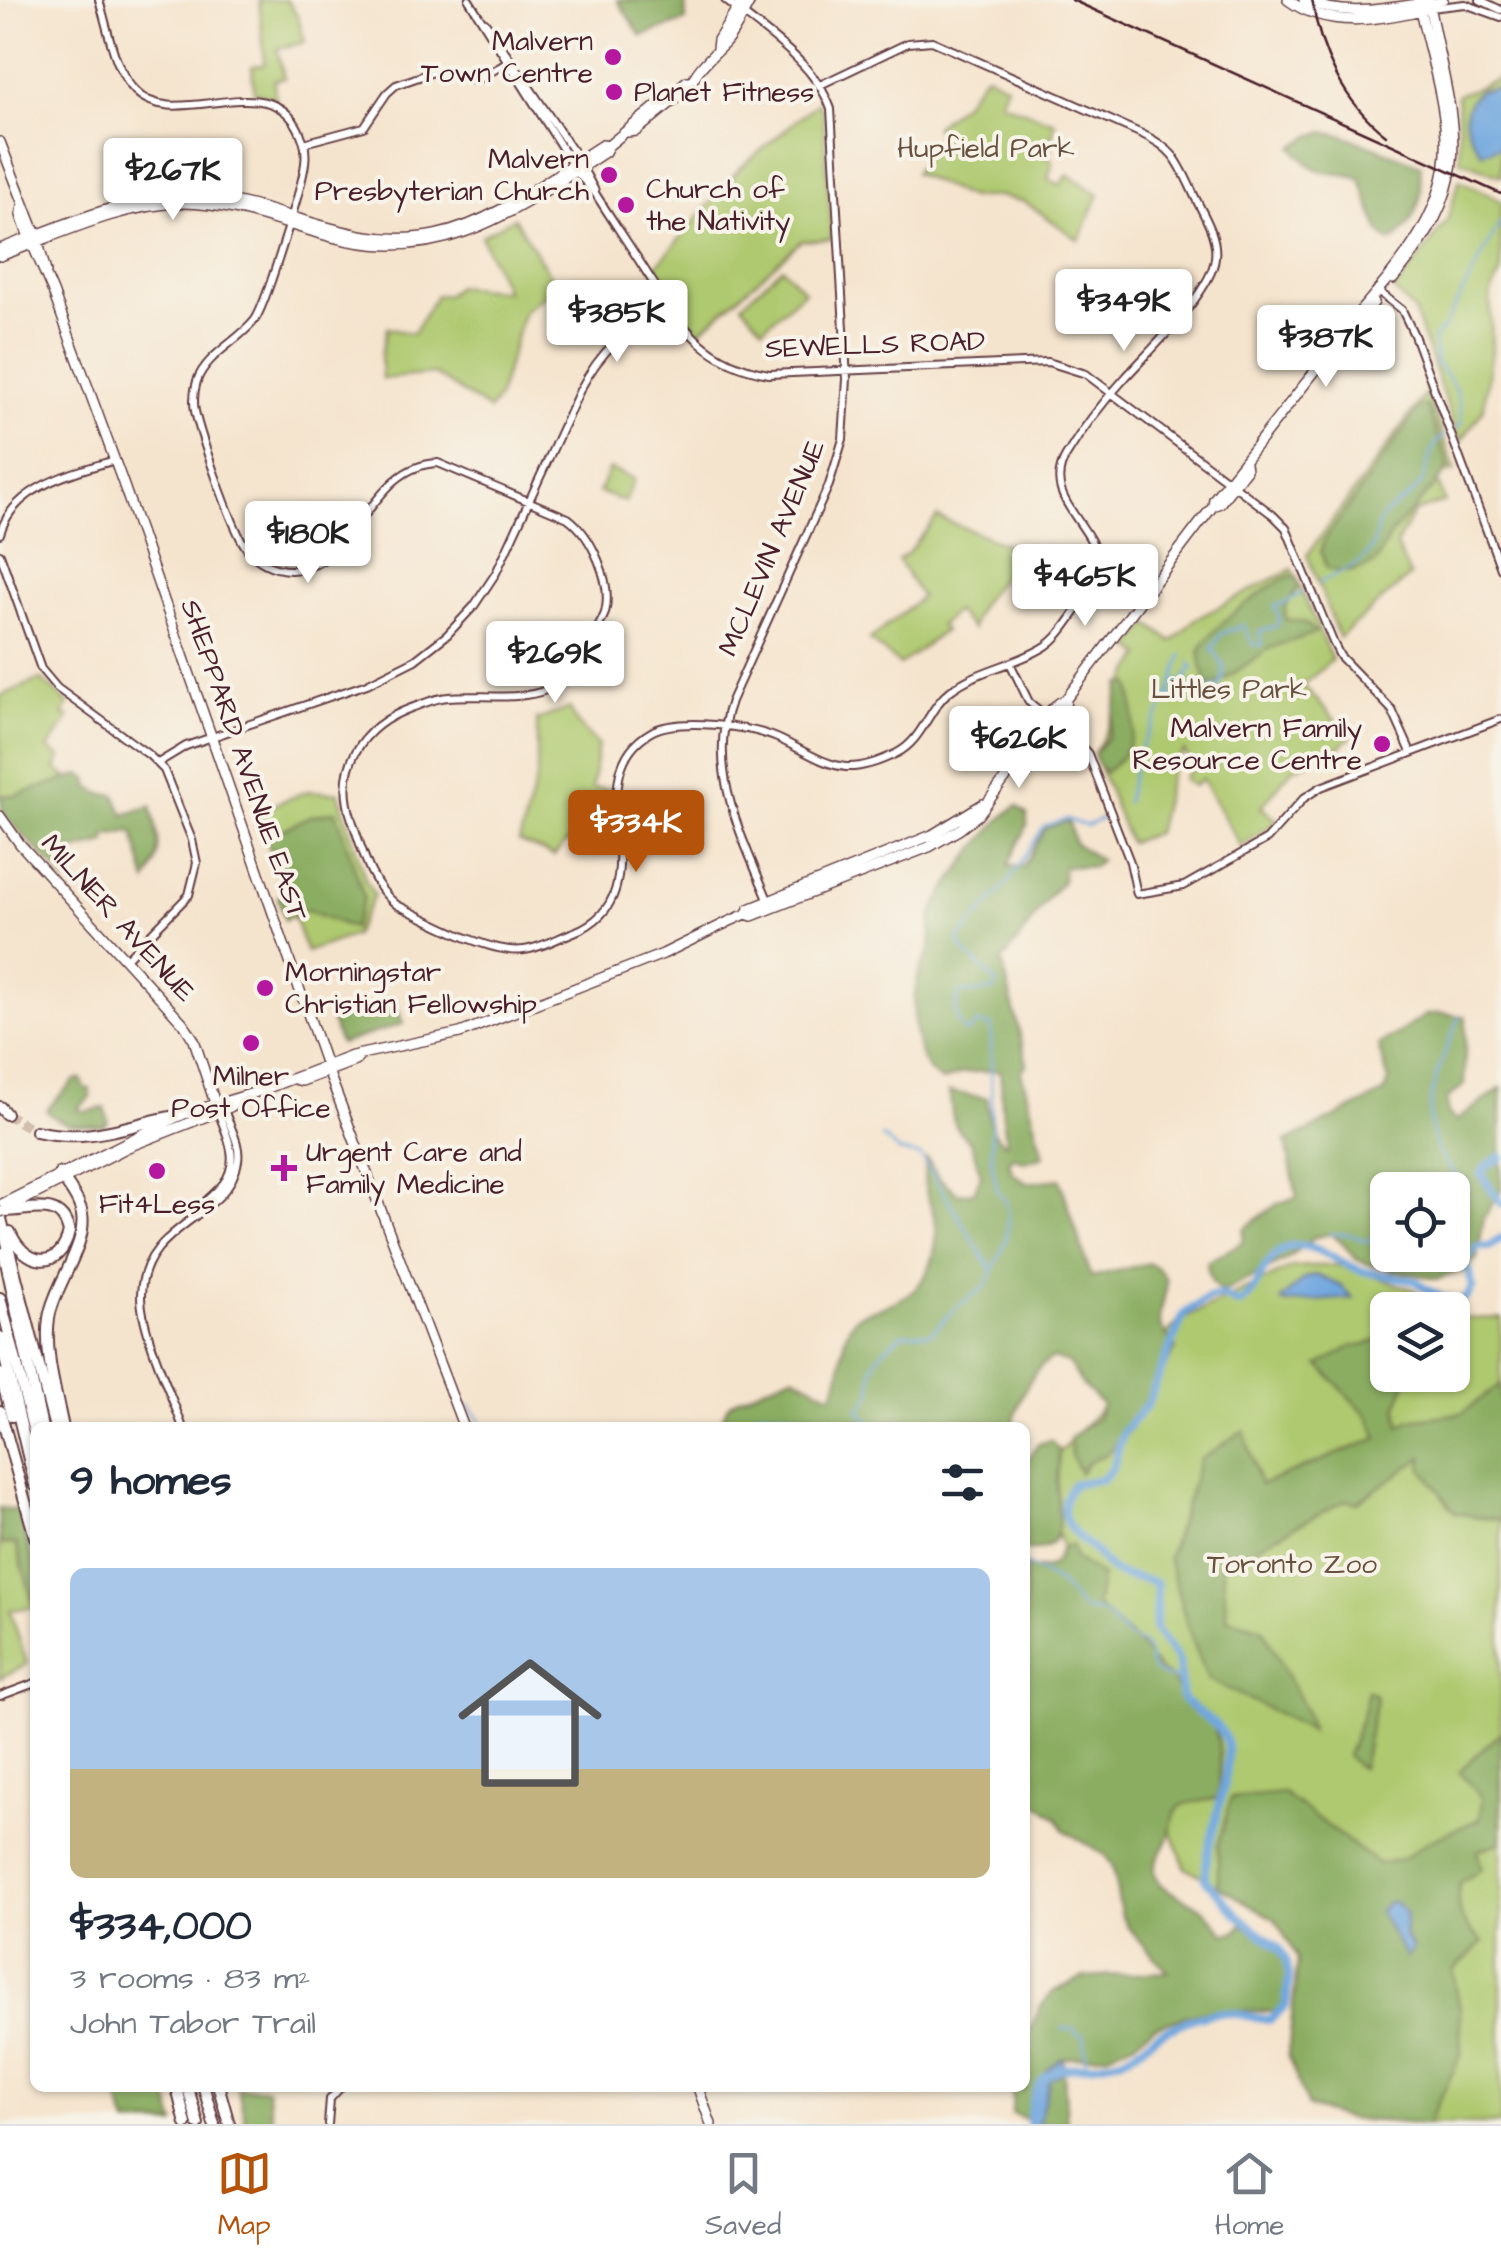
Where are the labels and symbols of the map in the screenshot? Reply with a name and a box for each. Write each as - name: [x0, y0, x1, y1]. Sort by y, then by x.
- place label: Malvern Town Centre: [421, 22, 593, 93]
- marker: Malvern Town Centre: [602, 46, 624, 68]
- place label: Planet Fitness: [634, 73, 814, 112]
- marker: Planet Fitness: [603, 81, 625, 103]
- park label: Hupfield Park: [897, 129, 1075, 168]
- pin: $267K: [103, 138, 243, 223]
- place label: Malvern Presbyterian Church: [315, 140, 589, 213]
- marker: Malvern Presbyterian Church: [598, 164, 620, 186]
- place label: Church of the Nativity: [646, 170, 790, 243]
- marker: Church of the Nativity: [615, 194, 637, 216]
- pin: $349K: [1054, 269, 1194, 354]
- pin: $385K: [547, 280, 687, 365]
- pin: $387K: [1256, 305, 1396, 390]
- street label: SEWELLS ROAD: [764, 322, 986, 368]
- street label: MCLEVIN AVENUE: [709, 433, 835, 662]
- pin: $180K: [238, 501, 378, 586]
- pin: $465K: [1015, 544, 1155, 629]
- street label: SHEPPARD AVENUE EAST: [171, 594, 318, 926]
- pin: $269K: [485, 621, 625, 706]
- park label: Littles Park: [1151, 670, 1307, 709]
- pin: $626K: [949, 706, 1089, 791]
- place label: Malvern Family Resource Centre: [1132, 709, 1362, 780]
- marker: Malvern Family Resource Centre: [1371, 733, 1393, 755]
- pin: $334K: [566, 790, 706, 875]
- street label: MILNER AVENUE: [32, 825, 204, 1011]
- place label: Morningstar Christian Fellowship: [285, 953, 537, 1024]
- marker: Morningstar Christian Fellowship: [254, 977, 276, 999]
- marker: Milner Post Office: [240, 1032, 262, 1054]
- place label: Milner Post Office: [171, 1057, 331, 1128]
- place label: Urgent Care and Family Medicine: [306, 1133, 522, 1206]
- marker: Urgent Care and Family Medicine: [271, 1155, 297, 1181]
- marker: Fit4Less: [146, 1160, 168, 1182]
- place label: Fit4Less: [99, 1185, 215, 1224]
- park label: Toronto Zoo: [1207, 1545, 1377, 1584]

